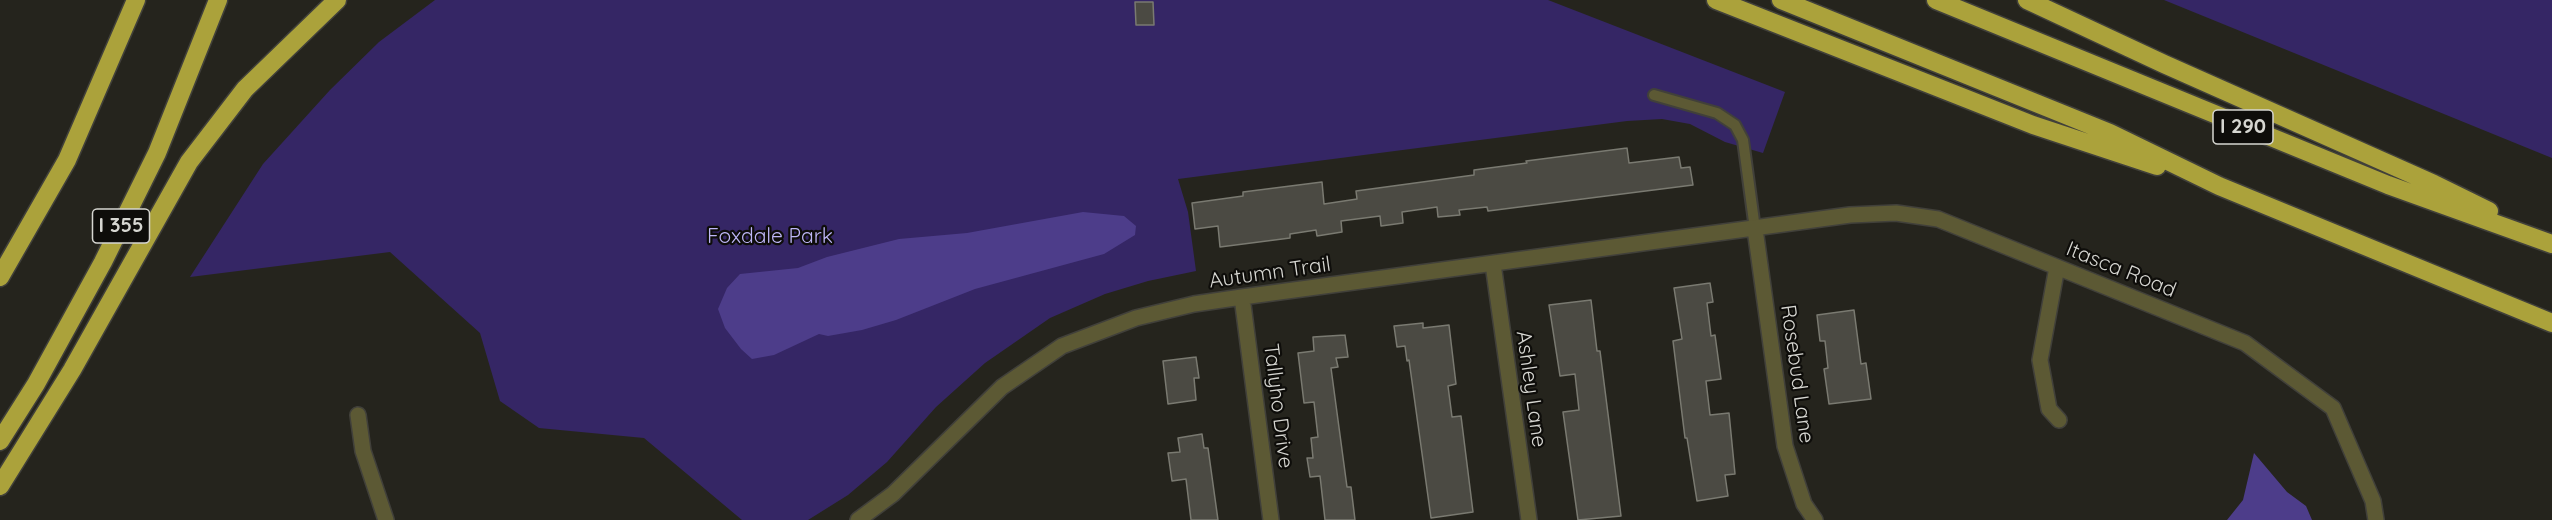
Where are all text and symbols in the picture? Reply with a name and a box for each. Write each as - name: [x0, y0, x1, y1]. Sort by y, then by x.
- road number: I 290: [2213, 110, 2273, 144]
- road number: I 355: [92, 209, 150, 243]
- park label: Foxdale Park: [707, 224, 833, 250]
- street label: Itasca Road: [2062, 237, 2180, 303]
- street label: Autumn Trail: [1207, 252, 1333, 294]
- street label: Rosebud Lane: [1775, 303, 1819, 445]
- street label: Ashley Lane: [1510, 329, 1552, 449]
- street label: Tallyho Drive: [1258, 342, 1298, 470]

